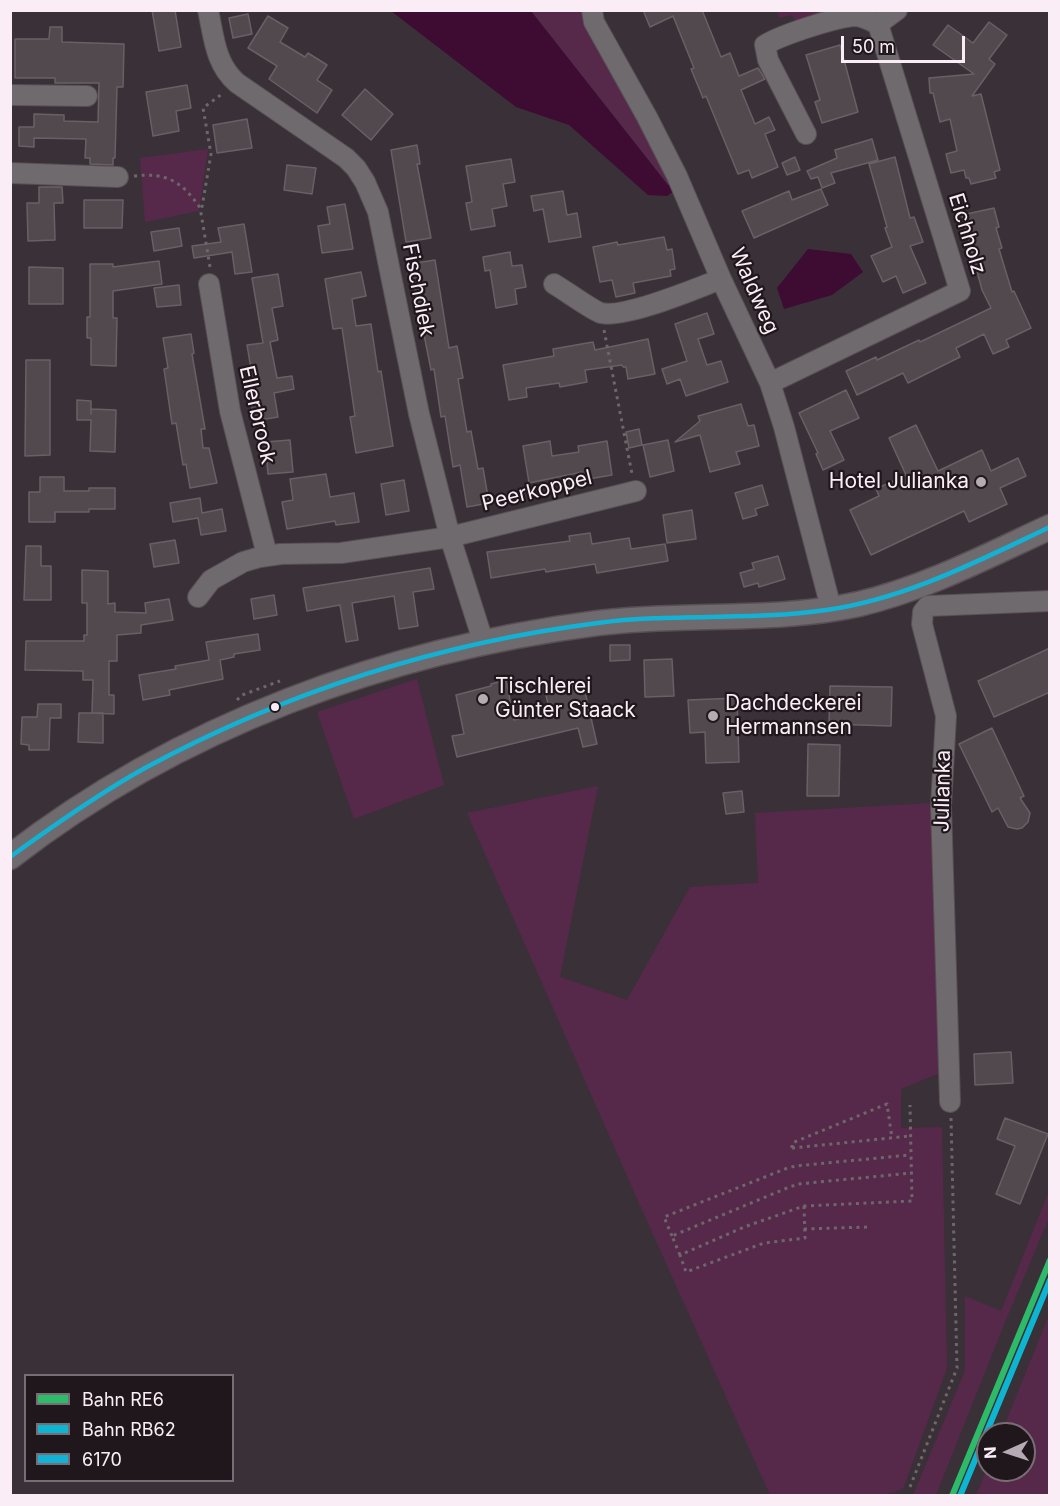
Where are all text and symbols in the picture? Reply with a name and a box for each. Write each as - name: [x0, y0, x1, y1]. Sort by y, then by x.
- scale bar: [844, 24, 968, 62]
- text: 50 m: [852, 36, 895, 57]
- street label: Eichholz: [943, 190, 991, 278]
- street label: Fischdiek: [397, 241, 439, 339]
- street label: Waldweg: [724, 244, 784, 338]
- street label: Ellerbrook: [233, 363, 281, 467]
- street label: Peerkoppel: [479, 465, 595, 517]
- place label: Hotel Julianka: [829, 469, 969, 495]
- marker: Hotel Julianka: [974, 475, 988, 489]
- place label: Tischlerei Günter Staack: [495, 674, 636, 724]
- place label: Dachdeckerei Hermannsen: [725, 691, 862, 741]
- marker: Tischlerei Günter Staack: [476, 692, 490, 706]
- unlabelled marker: [269, 701, 281, 713]
- marker: Dachdeckerei Hermannsen: [706, 709, 720, 723]
- street label: Julianka: [930, 750, 956, 832]
- legend: [24, 1374, 234, 1482]
- text: Bahn RE6: [82, 1389, 164, 1410]
- text: Bahn RB62: [82, 1419, 176, 1440]
- north arrow: [976, 1422, 1036, 1482]
- text: N: [980, 1446, 1000, 1459]
- text: 6170: [82, 1449, 122, 1470]

